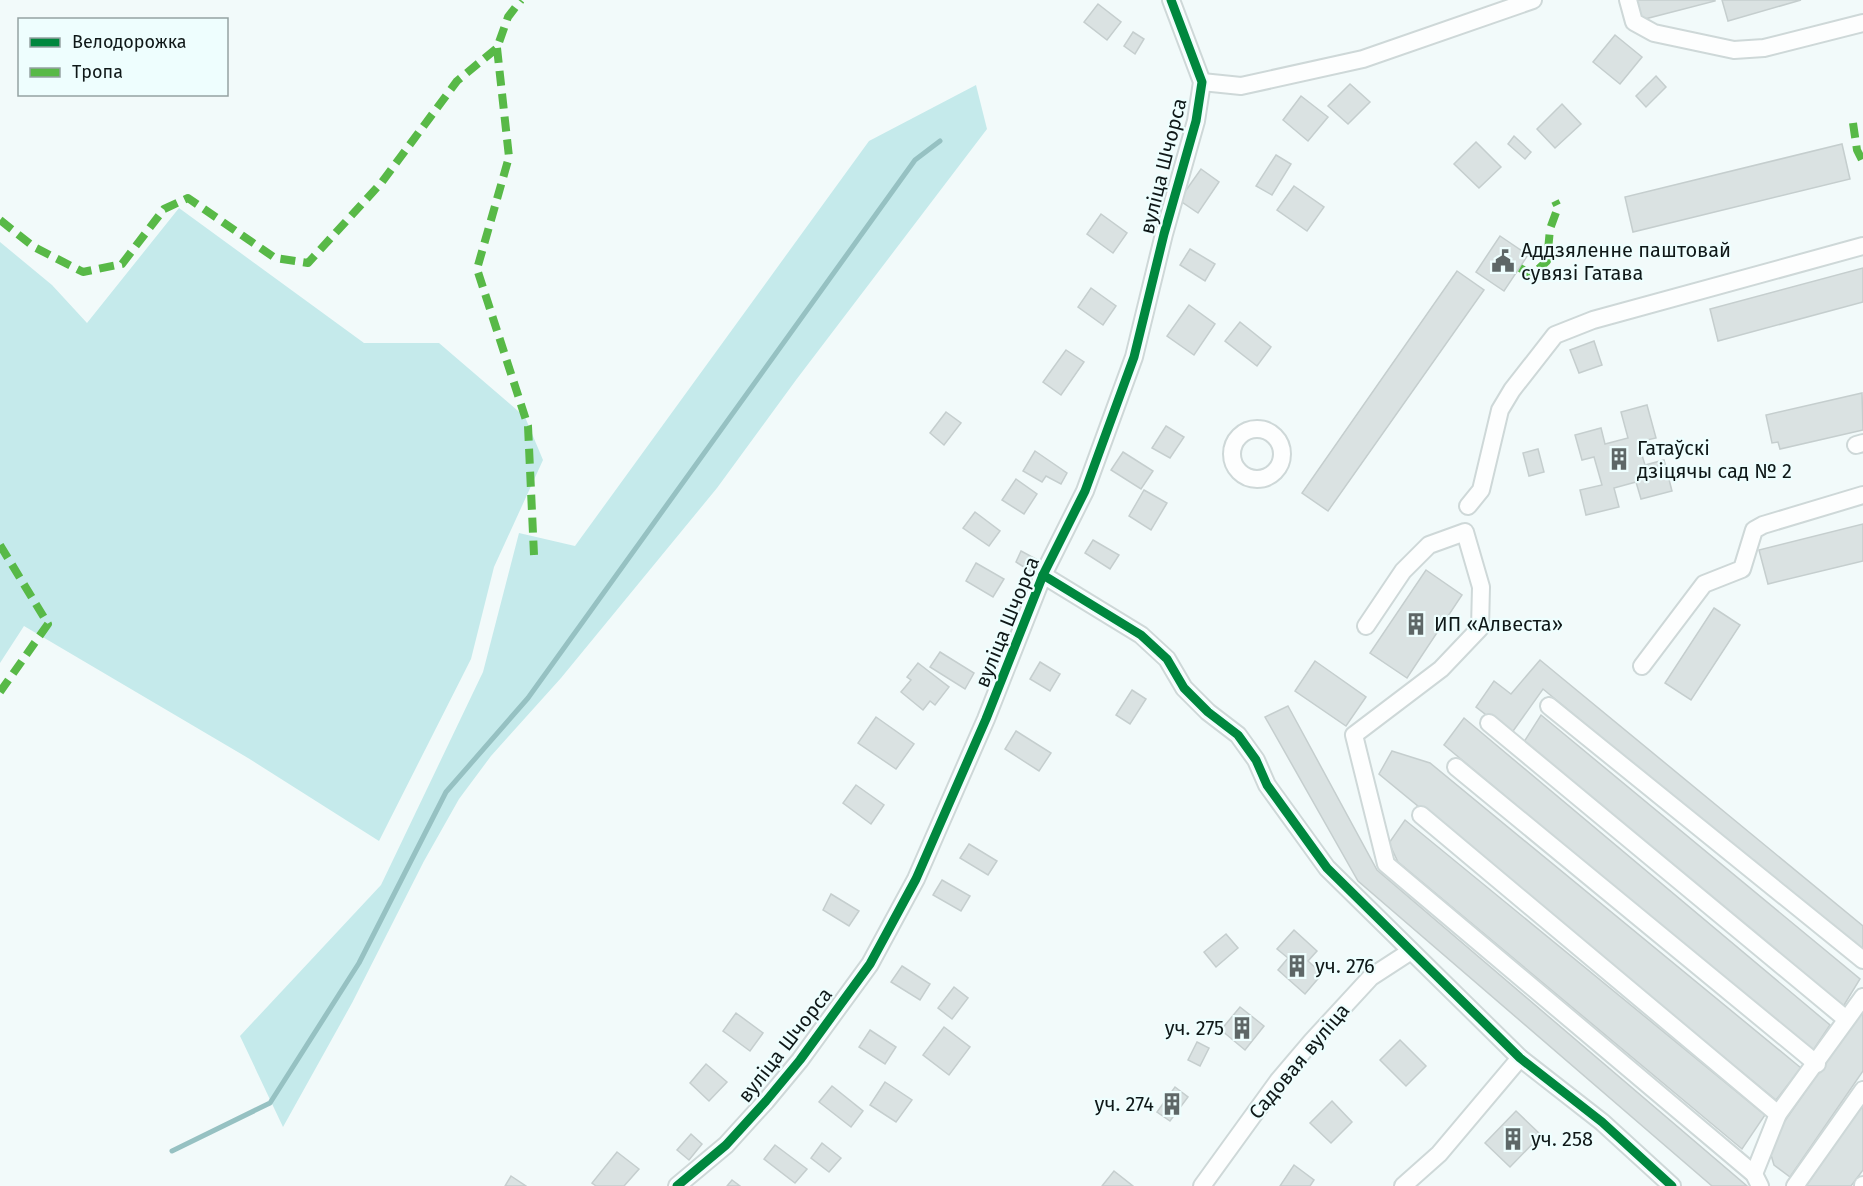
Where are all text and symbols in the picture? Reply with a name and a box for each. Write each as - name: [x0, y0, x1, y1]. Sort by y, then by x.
- legend: [18, 18, 228, 96]
- text: Велодорожка: [72, 31, 187, 53]
- text: Тропа: [72, 61, 123, 83]
- street label: вуліца Шчорса: [1135, 96, 1191, 236]
- place label: Аддзяленне паштовай сувязі Гатава: [1521, 238, 1731, 285]
- public building icon: Аддзяленне паштовай сувязі Гатава: [1490, 248, 1516, 274]
- place label: Гатаўскі дзіцячы сад № 2: [1637, 436, 1792, 483]
- building icon: Гатаўскі дзіцячы сад № 2: [1606, 446, 1632, 472]
- street label: вуліца Шчорса: [970, 553, 1044, 691]
- building icon: ИП «Алвеста»: [1403, 611, 1429, 637]
- place label: ИП «Алвеста»: [1434, 612, 1563, 636]
- building icon: уч. 276: [1284, 953, 1310, 979]
- place label: уч. 276: [1315, 954, 1375, 978]
- street label: вуліца Шчорса: [733, 983, 837, 1107]
- street label: Садовая вуліца: [1244, 998, 1354, 1124]
- building icon: уч. 275: [1229, 1015, 1255, 1041]
- place label: уч. 275: [1165, 1016, 1224, 1040]
- building icon: уч. 274: [1159, 1091, 1185, 1117]
- place label: уч. 274: [1095, 1092, 1154, 1116]
- building icon: уч. 258: [1500, 1126, 1526, 1152]
- place label: уч. 258: [1531, 1127, 1593, 1151]

